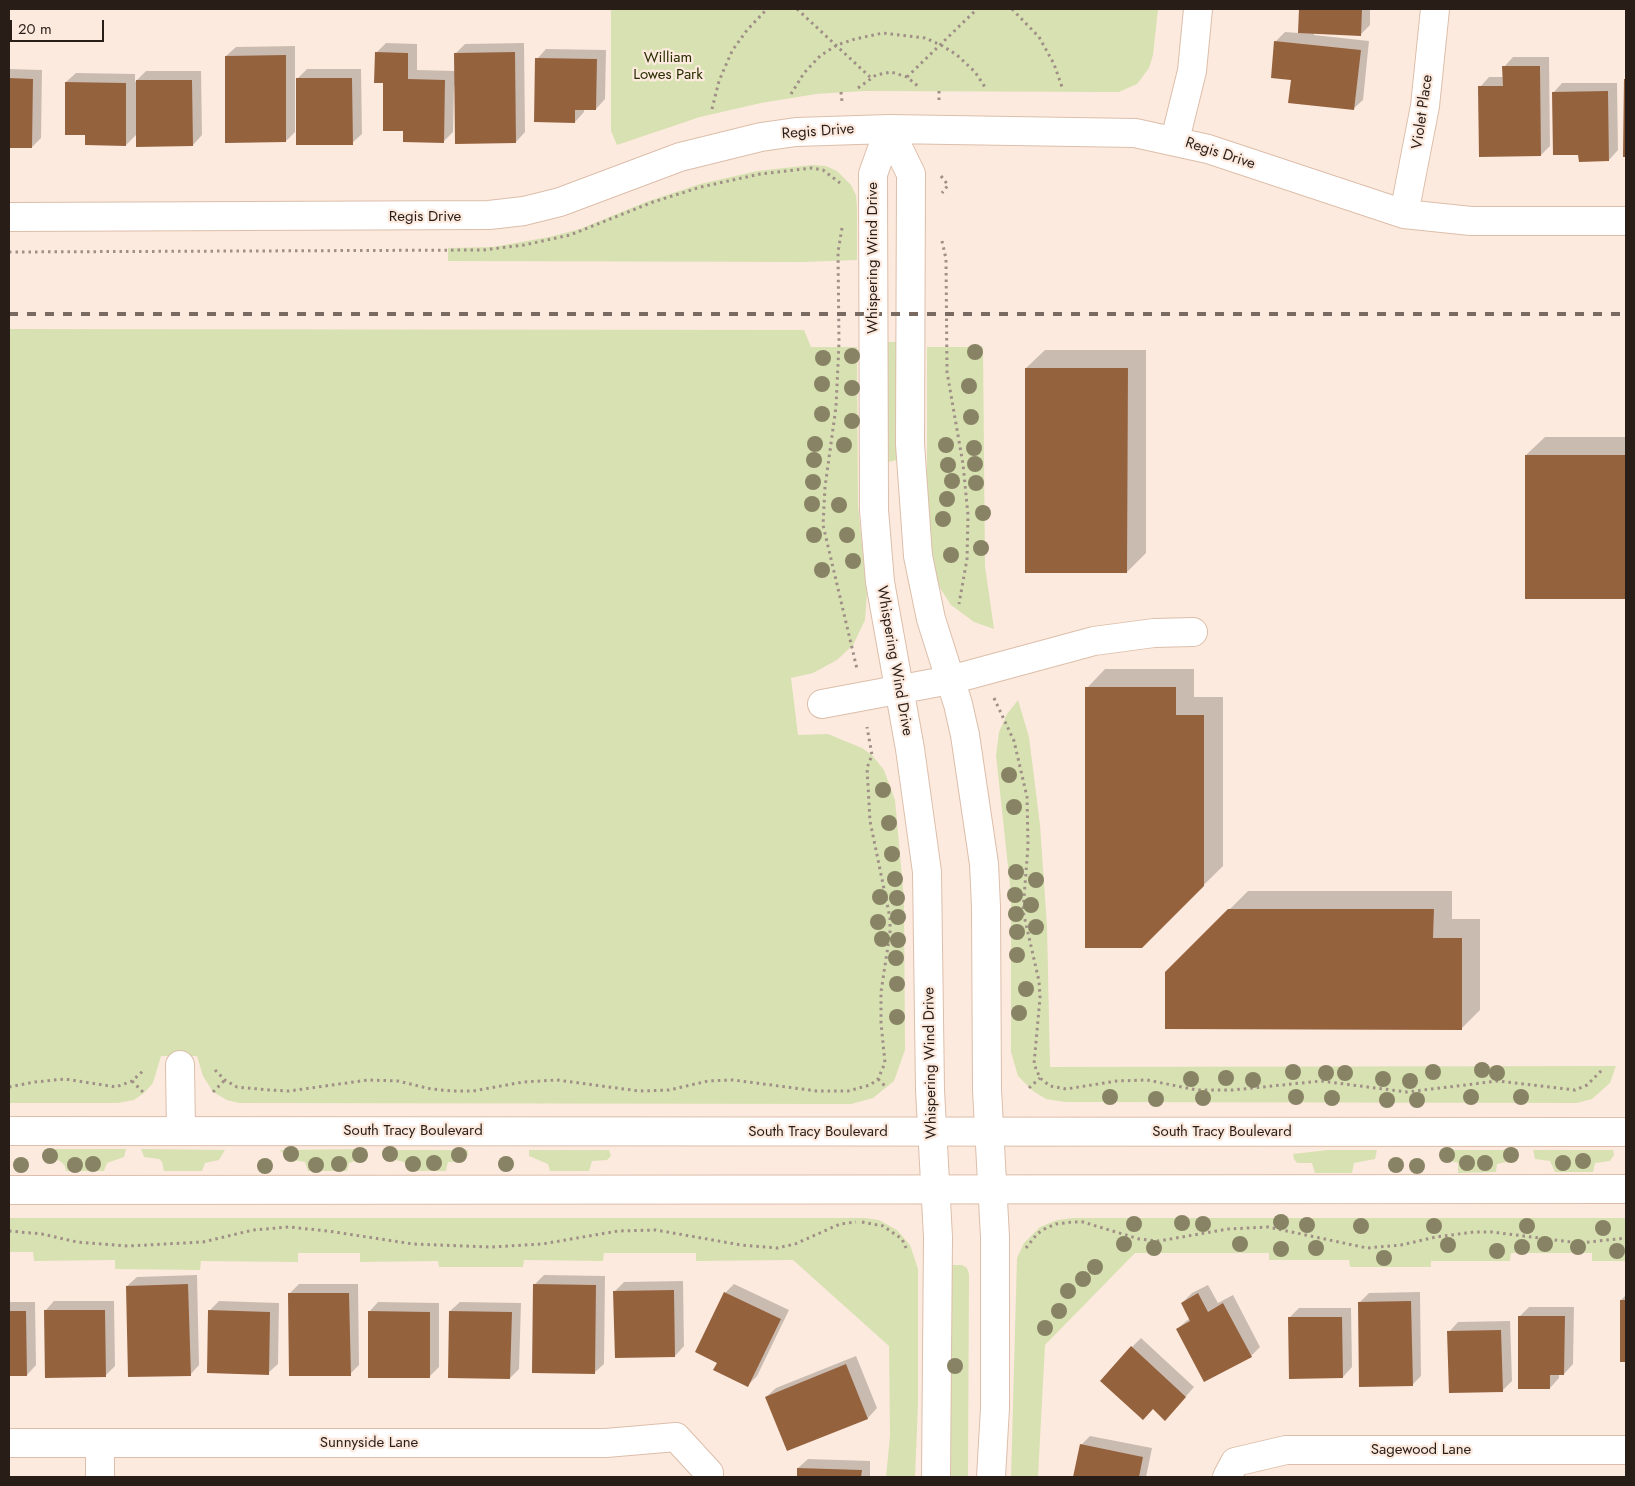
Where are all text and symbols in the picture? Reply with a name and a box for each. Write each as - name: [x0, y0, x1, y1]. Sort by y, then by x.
- scale bar: [12, 10, 106, 42]
- text: 20 m: [18, 18, 52, 40]
- park label: William Lowes Park: [633, 49, 703, 84]
- street label: Violet Place: [1409, 74, 1437, 150]
- street label: Regis Drive: [781, 120, 855, 144]
- street label: Regis Drive: [1183, 134, 1257, 174]
- street label: Whispering Wind Drive: [864, 182, 882, 334]
- street label: Regis Drive: [389, 208, 461, 226]
- street label: Whispering Wind Drive: [872, 585, 916, 737]
- street label: Whispering Wind Drive: [921, 987, 941, 1139]
- street label: South Tracy Boulevard: [343, 1122, 483, 1140]
- street label: South Tracy Boulevard: [748, 1123, 888, 1141]
- street label: South Tracy Boulevard: [1152, 1123, 1292, 1141]
- street label: Sunnyside Lane: [320, 1434, 418, 1452]
- street label: Sagewood Lane: [1371, 1441, 1471, 1459]

